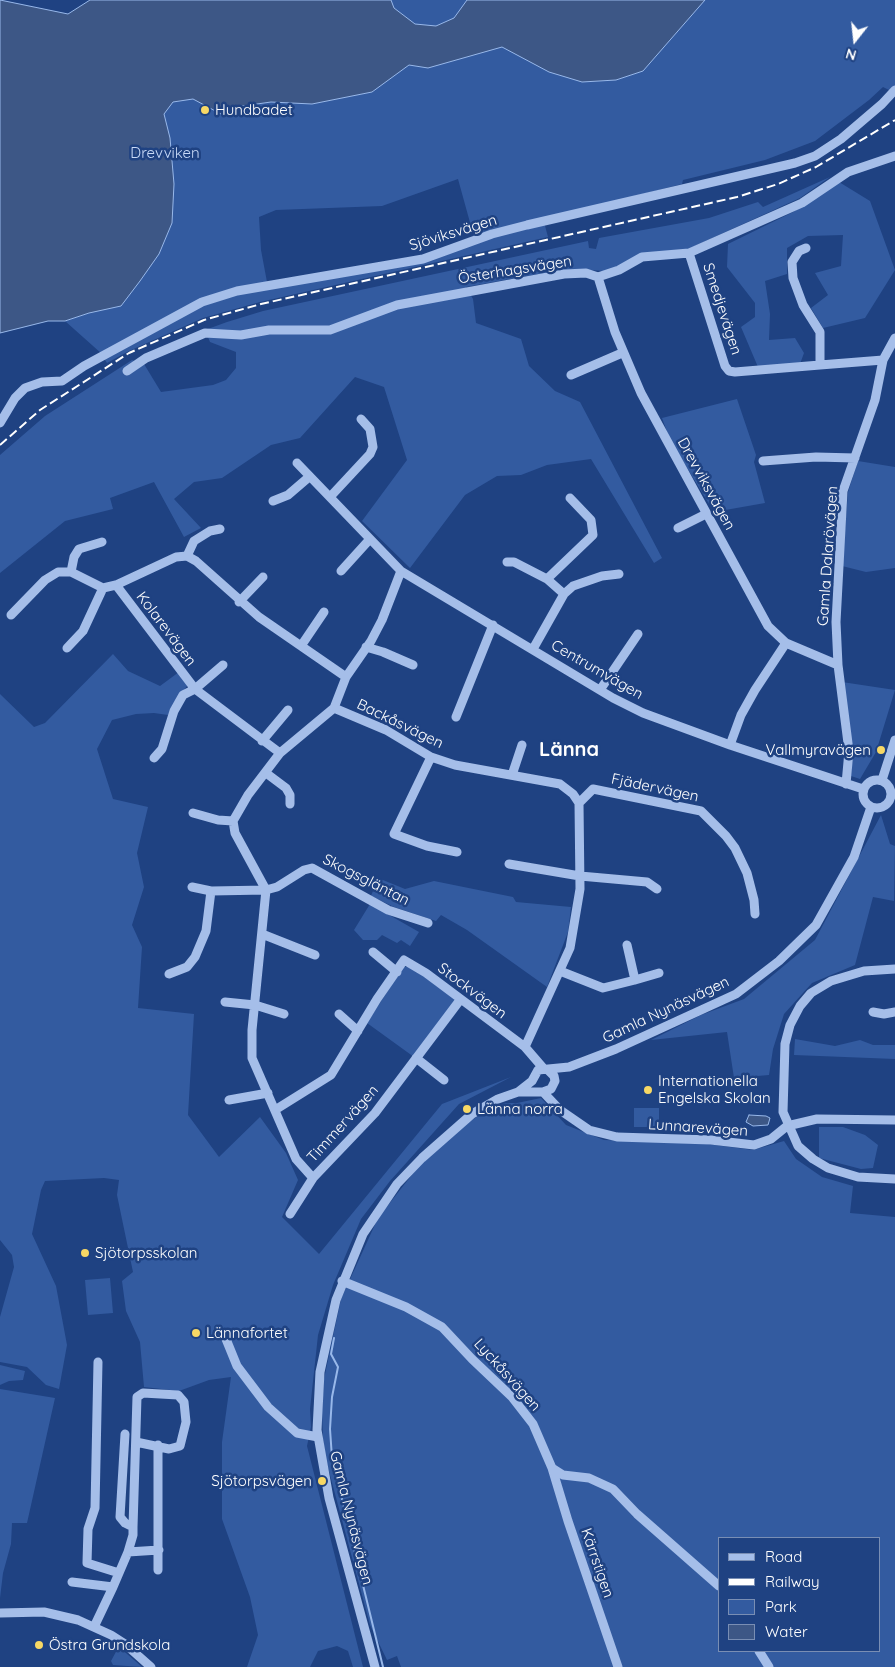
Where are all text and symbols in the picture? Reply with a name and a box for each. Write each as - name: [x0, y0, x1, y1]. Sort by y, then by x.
- north arrow: [830, 15, 880, 65]
- text: N: [843, 44, 858, 64]
- place label: Hundbadet: [215, 101, 293, 119]
- marker: Hundbadet: [199, 104, 211, 116]
- park label: Drevviken: [130, 144, 200, 162]
- street label: Sjöviksvägen: [407, 211, 499, 255]
- street label: Österhagsvägen: [457, 252, 573, 288]
- street label: Smedjevägen: [699, 261, 745, 357]
- street label: Drevviksvägen: [673, 435, 739, 533]
- street label: Gamla Dalarövägen: [814, 485, 842, 627]
- street label: Kolarevägen: [132, 588, 200, 670]
- street label: Centrumvägen: [548, 636, 646, 704]
- street label: Backåsvägen: [354, 695, 446, 753]
- district label: Länna: [539, 738, 599, 762]
- place label: Vallmyravägen: [765, 741, 871, 759]
- marker: Vallmyravägen: [875, 744, 887, 756]
- street label: Fjädervägen: [610, 770, 700, 806]
- street label: Skogsgläntan: [320, 850, 412, 910]
- street label: Stockvägen: [434, 959, 510, 1023]
- street label: Gamla Nynäsvägen: [600, 973, 732, 1047]
- place label: Internationella Engelska Skolan: [658, 1072, 771, 1107]
- street label: Timmervägen: [304, 1082, 382, 1166]
- marker: Internationella Engelska Skolan: [642, 1084, 654, 1096]
- place label: Länna norra: [477, 1100, 563, 1118]
- marker: Länna norra: [461, 1103, 473, 1115]
- street label: Lunnarevägen: [647, 1116, 749, 1140]
- place label: Sjötorpsskolan: [95, 1244, 198, 1262]
- marker: Sjötorpsskolan: [79, 1247, 91, 1259]
- place label: Lännafortet: [206, 1324, 288, 1342]
- marker: Lännafortet: [190, 1327, 202, 1339]
- street label: Lyckåsvägen: [470, 1335, 544, 1415]
- street label: Gamla Nynäsvägen: [326, 1449, 376, 1587]
- place label: Sjötorpsvägen: [211, 1472, 312, 1490]
- marker: Sjötorpsvägen: [316, 1475, 328, 1487]
- street label: Kärrstigen: [577, 1526, 617, 1600]
- legend: [718, 1537, 880, 1652]
- text: Road: [765, 1547, 802, 1566]
- text: Railway: [765, 1572, 820, 1591]
- text: Park: [765, 1597, 797, 1616]
- text: Water: [765, 1622, 808, 1641]
- place label: Östra Grundskola: [49, 1636, 170, 1654]
- marker: Östra Grundskola: [33, 1639, 45, 1651]

